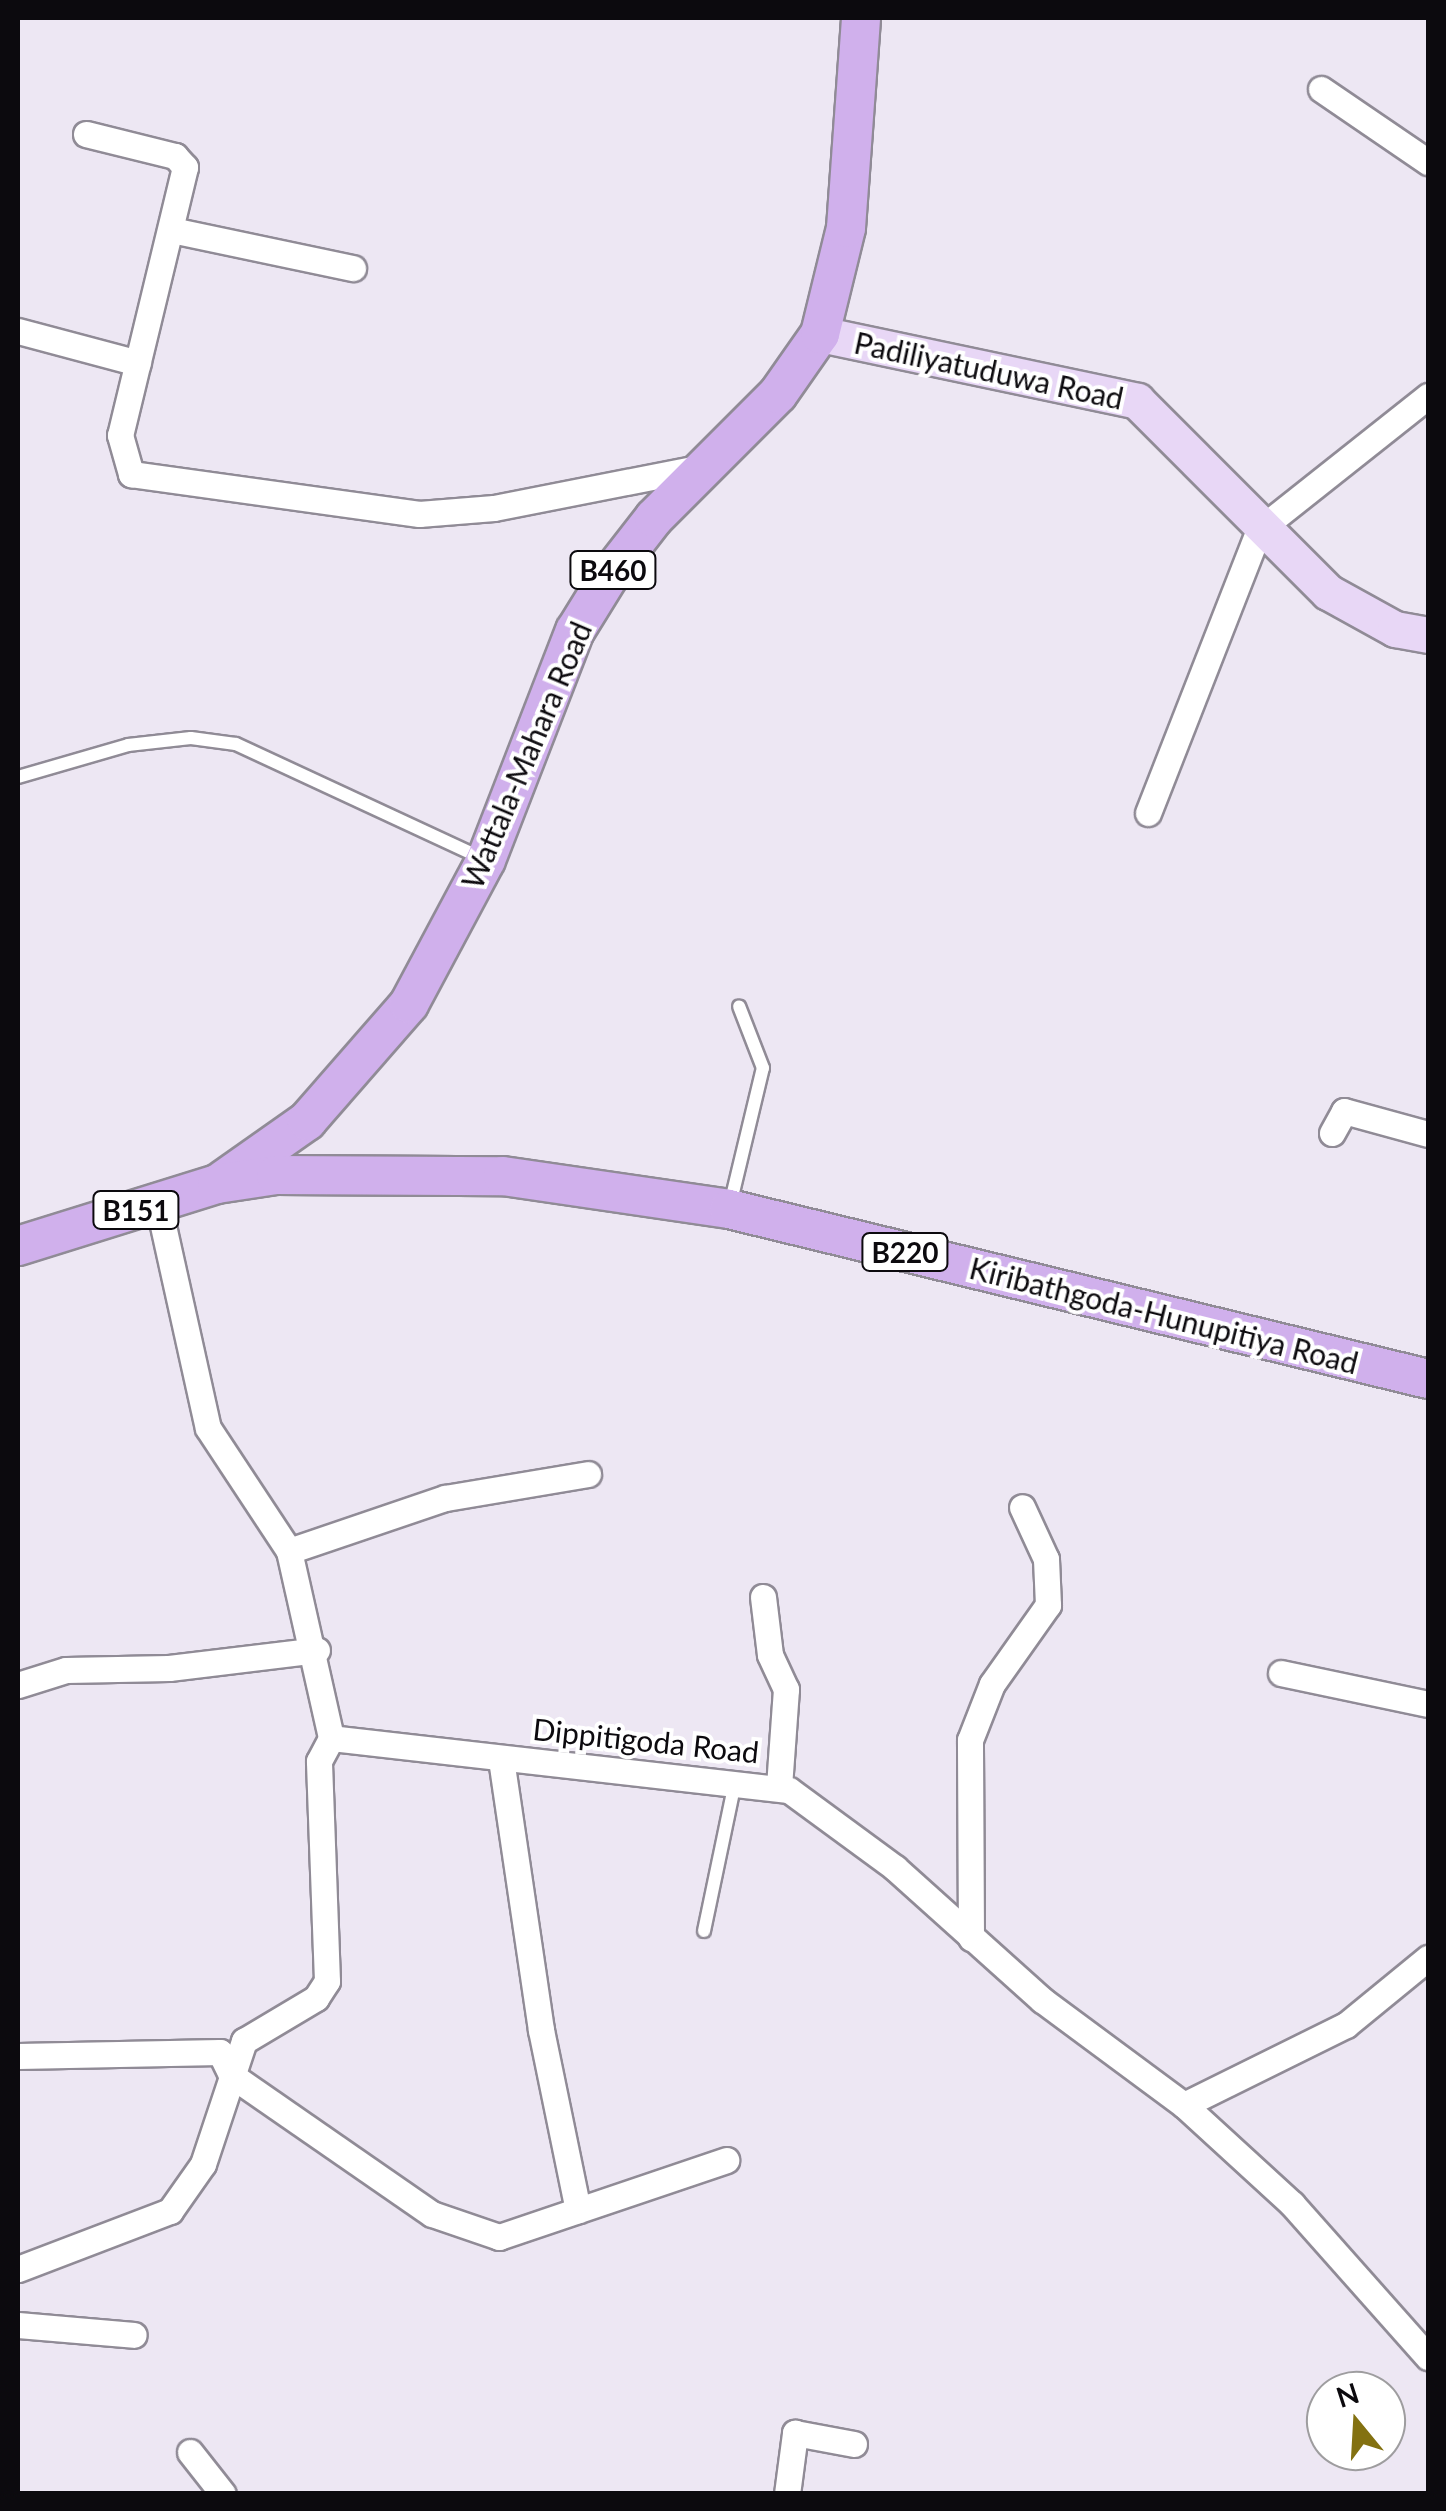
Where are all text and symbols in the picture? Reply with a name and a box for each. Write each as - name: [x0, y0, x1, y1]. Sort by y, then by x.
- street label: Padiliyatuduwa Road: [851, 324, 1127, 416]
- road number: B460: [568, 547, 658, 593]
- street label: Wattala-Mahara Road: [453, 616, 599, 894]
- road number: B151: [91, 1187, 181, 1233]
- road number: B220: [860, 1229, 950, 1275]
- street label: Kiribathgoda-Hunupitiya Road: [966, 1249, 1362, 1381]
- street label: Dippitigoda Road: [531, 1710, 761, 1770]
- north arrow: [1306, 2371, 1406, 2471]
- text: N: [1332, 2375, 1363, 2414]

